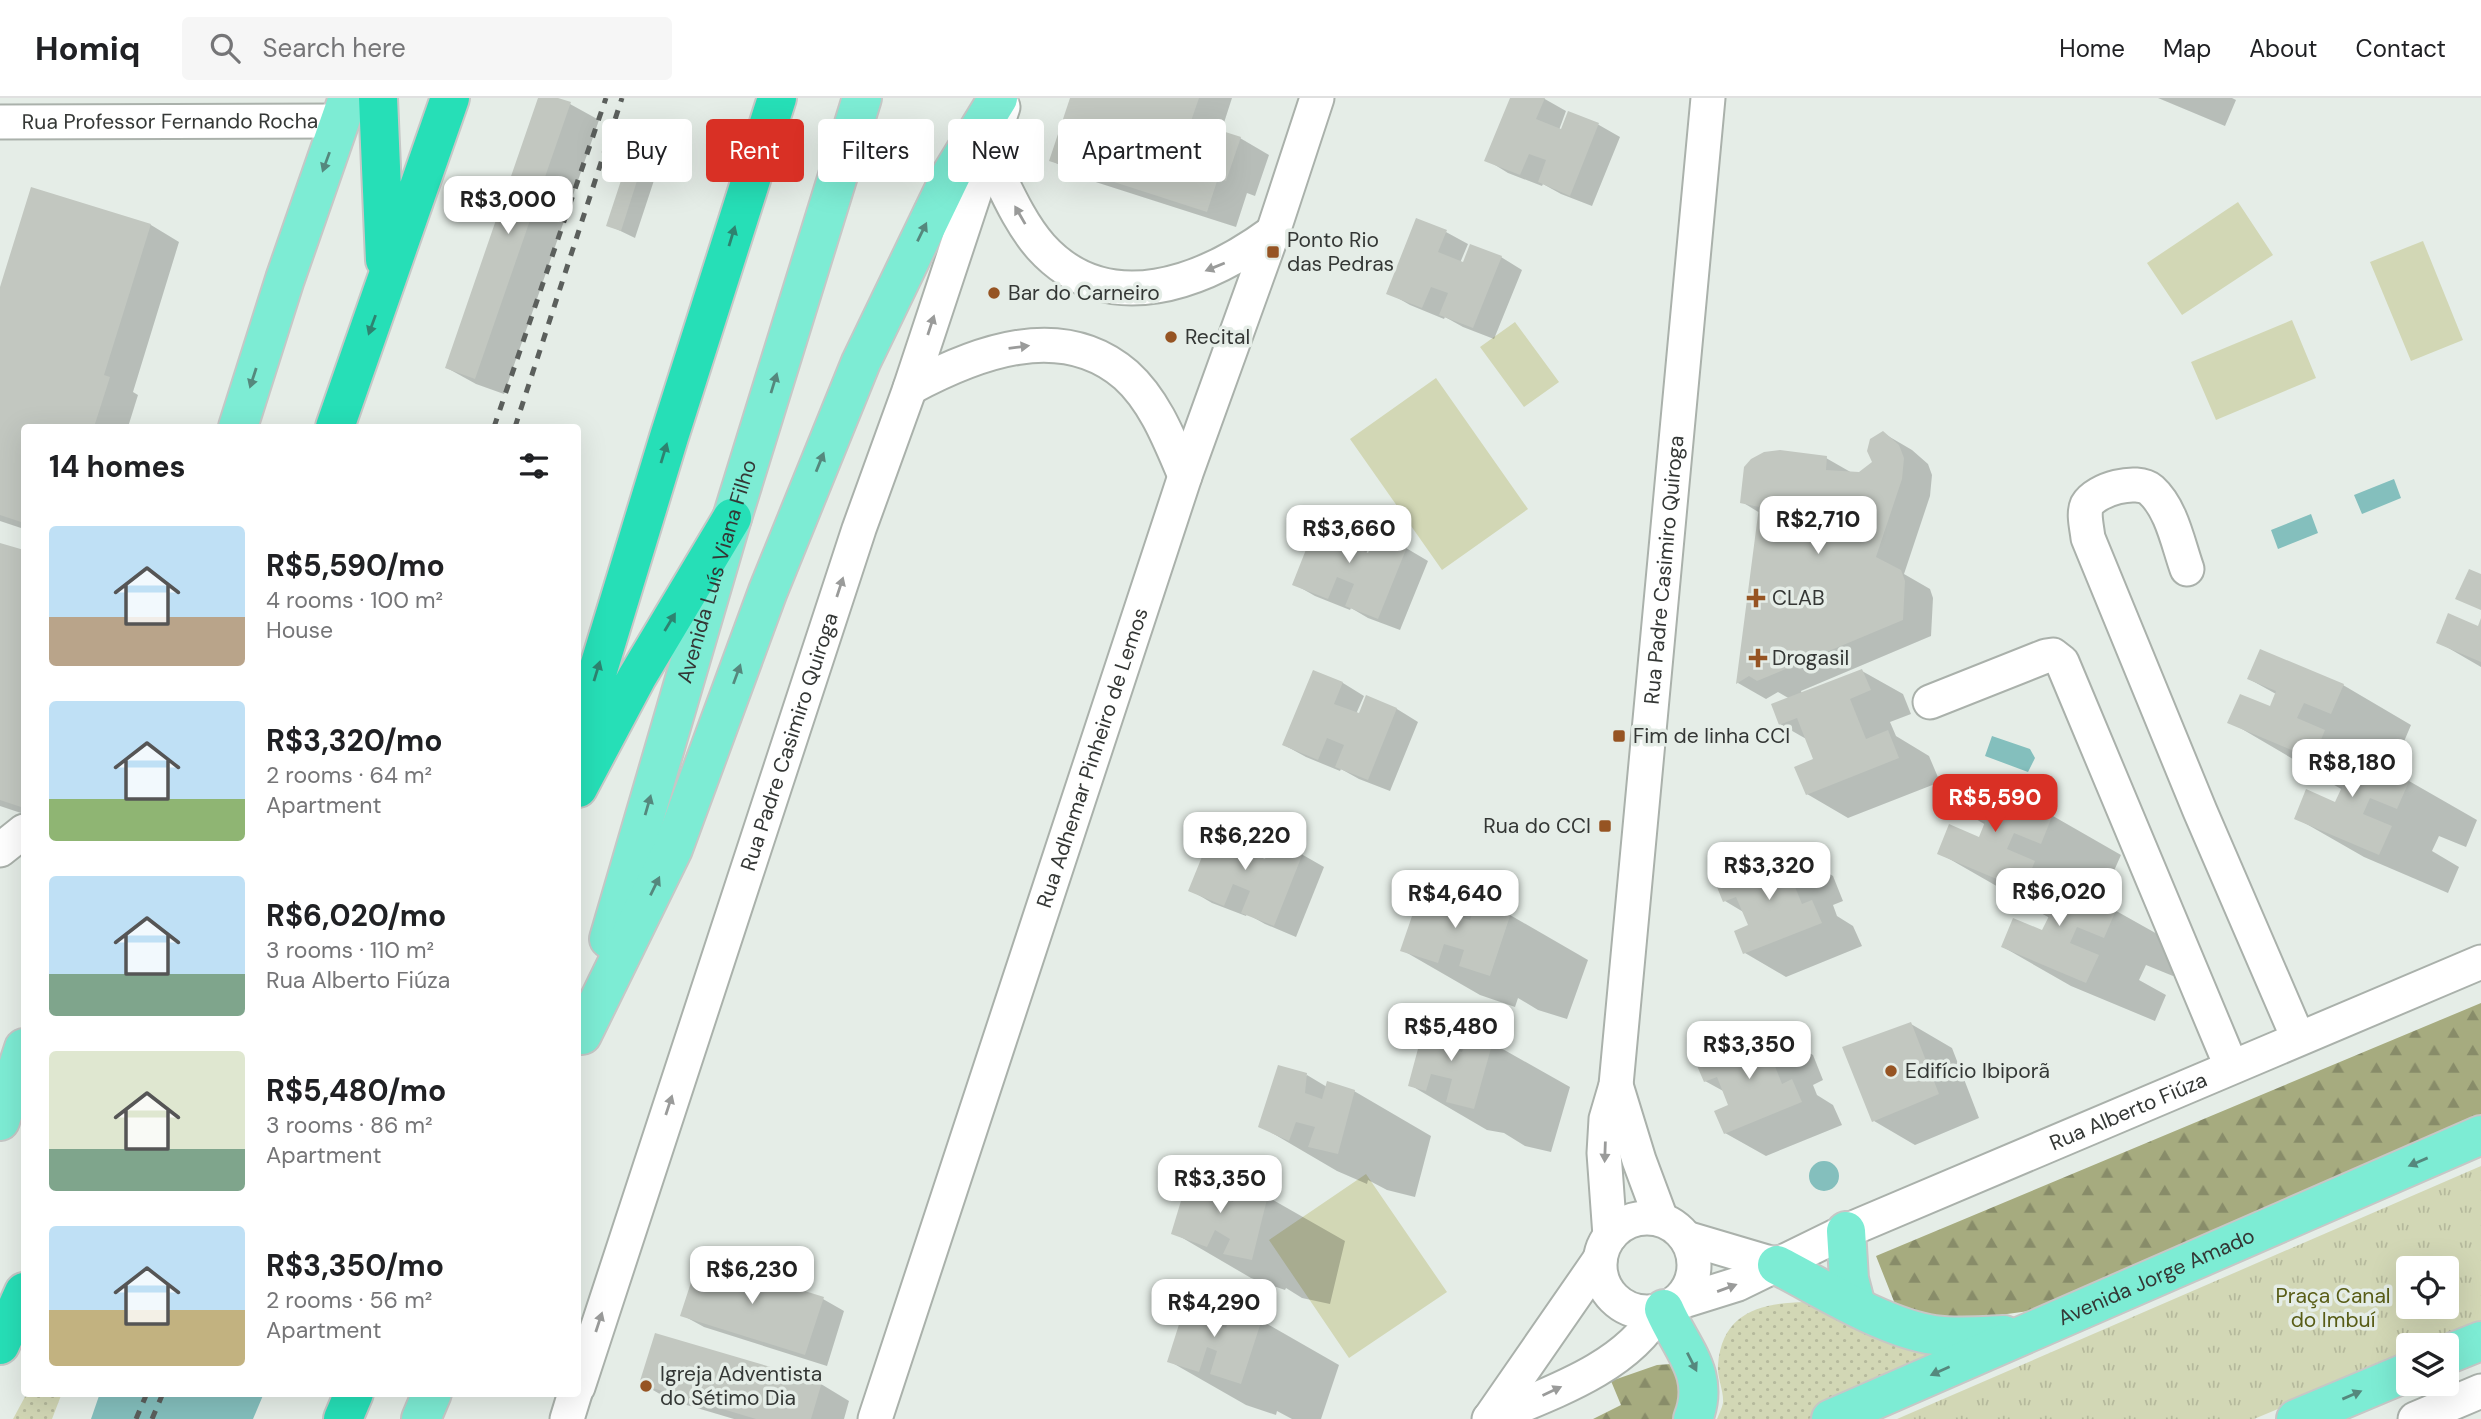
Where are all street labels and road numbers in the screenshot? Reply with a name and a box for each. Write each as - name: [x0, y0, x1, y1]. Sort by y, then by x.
- street label: Rua Professor Fernando Rocha: [22, 107, 318, 136]
- street label: Rua Padre Casimiro Quiroga: [1638, 434, 1690, 706]
- street label: Avenida Luís Viana Filho: [670, 456, 763, 687]
- street label: Rua Adhemar Pinheiro de Lemos: [1030, 604, 1155, 912]
- street label: Rua Padre Casimiro Quiroga: [734, 609, 845, 874]
- street label: Rua Alberto Fiúza: [2045, 1066, 2211, 1157]
- street label: Avenida Jorge Amado: [2054, 1222, 2259, 1332]

